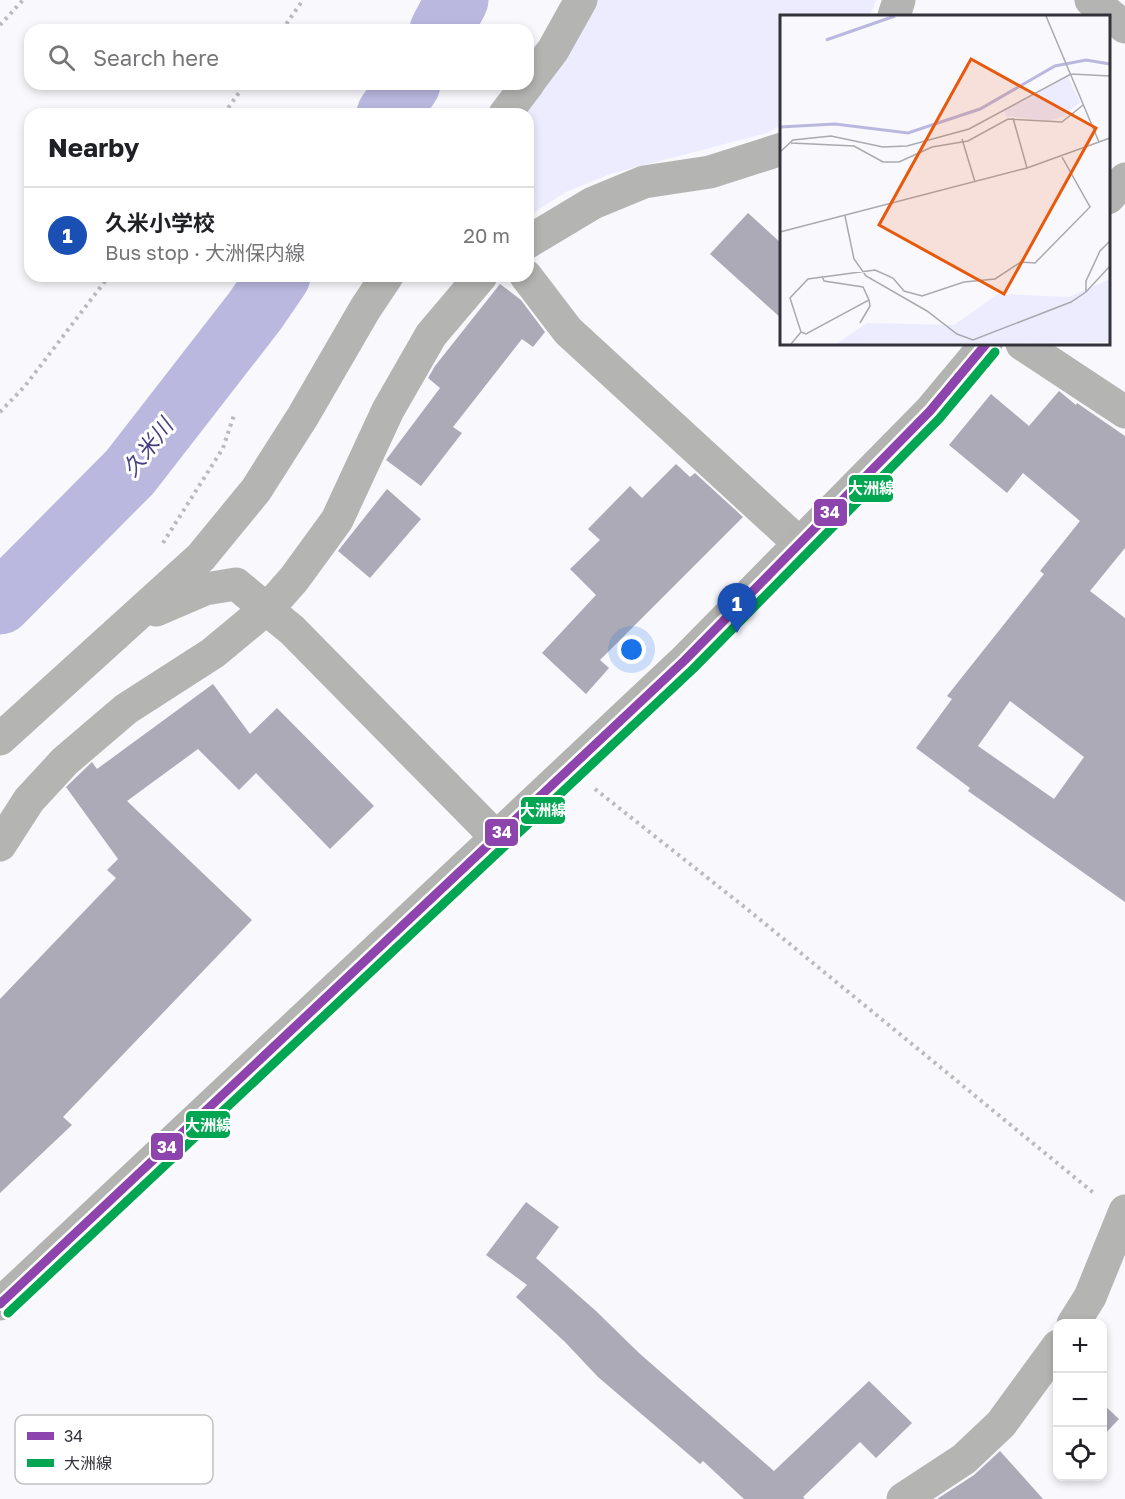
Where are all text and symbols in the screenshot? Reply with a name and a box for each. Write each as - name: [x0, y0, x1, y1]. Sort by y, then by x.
- inset map: [780, 15, 1110, 345]
- search box: [24, 24, 534, 90]
- icon: search: [45, 41, 78, 74]
- text: Search here: [93, 44, 219, 71]
- text: Nearby: [48, 132, 139, 163]
- text: 久米小学校: [105, 209, 215, 236]
- text: 1: [62, 223, 73, 247]
- text: 20 m: [463, 223, 510, 247]
- text: Bus stop · 大洲保内線: [105, 240, 305, 264]
- water label: 久米川: [116, 411, 179, 481]
- line badge: 大洲線: [848, 474, 894, 503]
- text: 大洲線: [847, 478, 895, 498]
- line badge: 34: [813, 498, 848, 527]
- text: 34: [820, 502, 840, 522]
- pin: 1: [718, 584, 756, 633]
- your location: [617, 635, 646, 664]
- line badge: 大洲線: [520, 796, 566, 825]
- text: 大洲線: [519, 800, 567, 820]
- line badge: 34: [484, 818, 519, 847]
- text: 34: [492, 822, 512, 842]
- line badge: 大洲線: [185, 1110, 231, 1139]
- text: 大洲線: [184, 1115, 232, 1135]
- line badge: 34: [150, 1132, 184, 1161]
- text: 34: [157, 1137, 177, 1157]
- map controls: [1053, 1319, 1107, 1481]
- button: +: [1053, 1319, 1107, 1373]
- button: −: [1053, 1373, 1107, 1427]
- legend: [15, 1415, 213, 1484]
- text: 34: [64, 1426, 83, 1446]
- button: locate: [1053, 1427, 1107, 1481]
- text: 大洲線: [64, 1453, 112, 1473]

